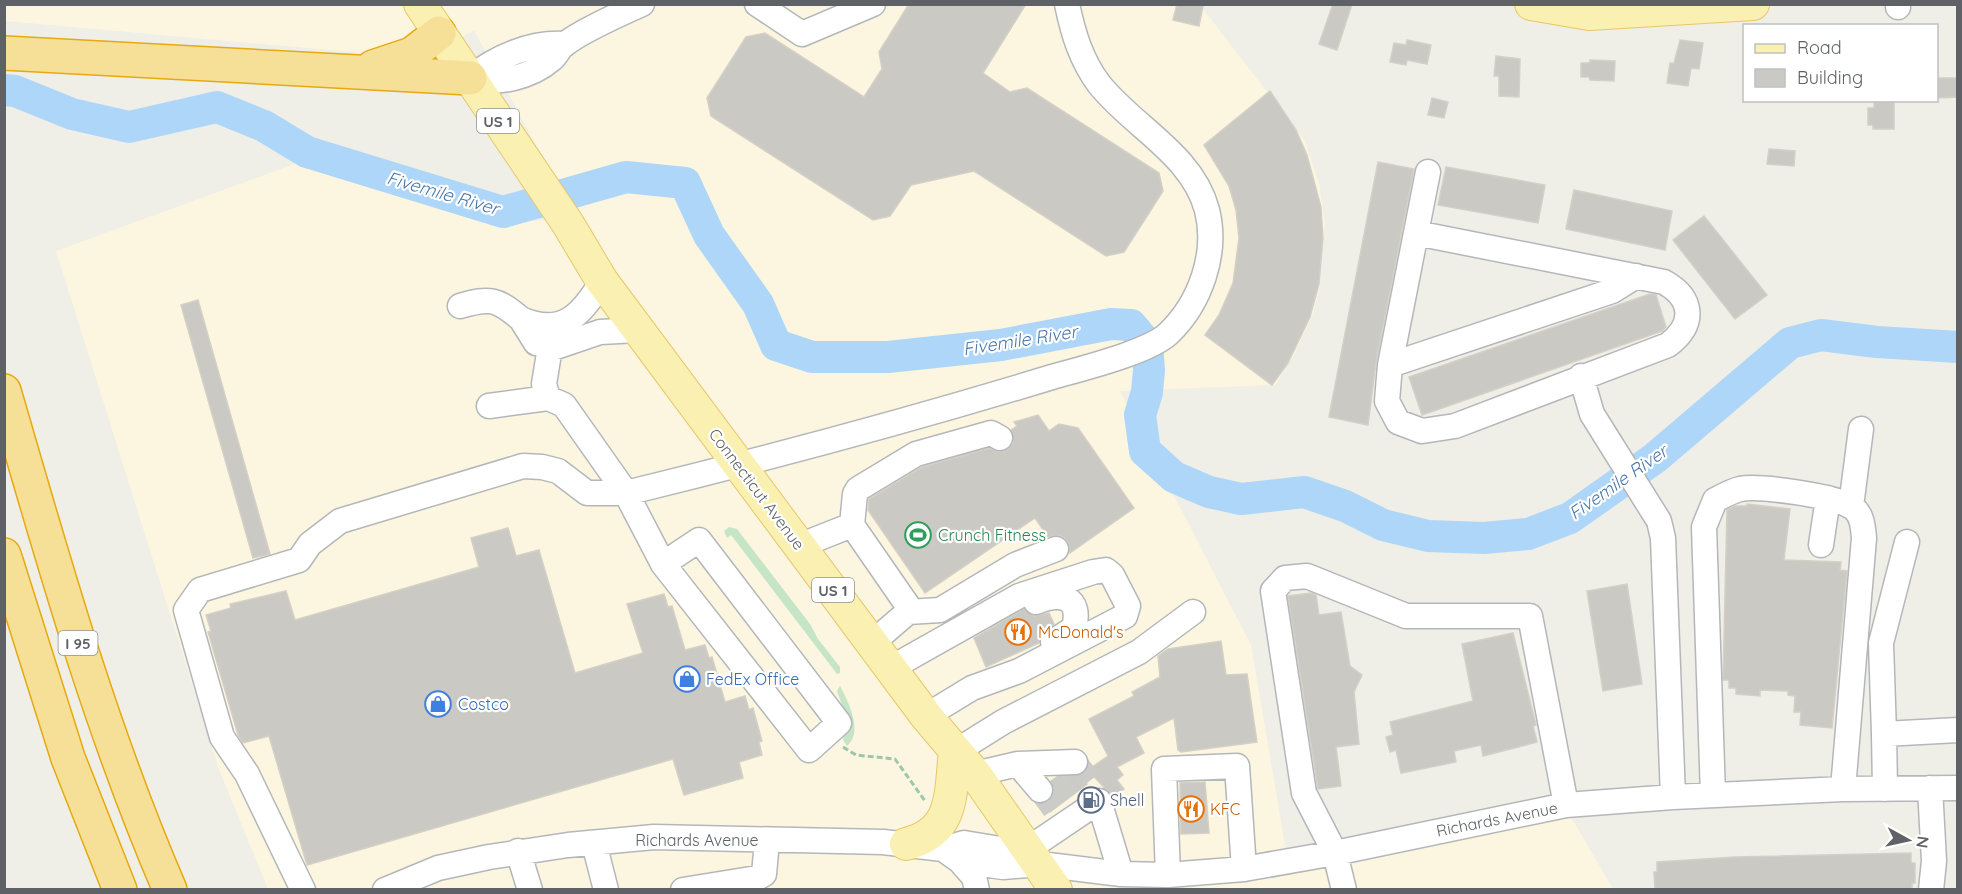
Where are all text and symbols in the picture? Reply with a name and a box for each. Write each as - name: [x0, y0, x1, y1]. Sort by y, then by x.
- legend: [1743, 24, 1938, 102]
- text: Road: [1797, 36, 1842, 59]
- text: Building: [1797, 66, 1863, 89]
- road number: US 1: [477, 109, 519, 133]
- water label: Fivemile River: [384, 166, 504, 221]
- water label: Fivemile River: [961, 319, 1081, 360]
- street label: Connecticut Avenue: [705, 424, 809, 554]
- water label: Fivemile River: [1564, 438, 1674, 525]
- sports icon: Crunch Fitness: [903, 520, 933, 550]
- place label: Crunch Fitness: [938, 525, 1046, 545]
- road number: US 1: [812, 578, 854, 602]
- restaurant icon: McDonald's: [1003, 617, 1033, 647]
- place label: McDonald's: [1038, 622, 1124, 642]
- road number: I 95: [58, 631, 98, 655]
- shop icon: FedEx Office: [672, 664, 702, 694]
- place label: FedEx Office: [706, 669, 799, 689]
- shop icon: Costco: [423, 689, 453, 719]
- place label: Costco: [458, 694, 509, 714]
- fuel station icon: Shell: [1076, 785, 1106, 815]
- place label: Shell: [1110, 790, 1144, 810]
- restaurant icon: KFC: [1176, 794, 1206, 824]
- street label: Richards Avenue: [1435, 797, 1559, 841]
- place label: KFC: [1210, 799, 1240, 819]
- north arrow: [1878, 810, 1938, 870]
- street label: Richards Avenue: [635, 830, 759, 850]
- text: N: [1912, 835, 1934, 849]

